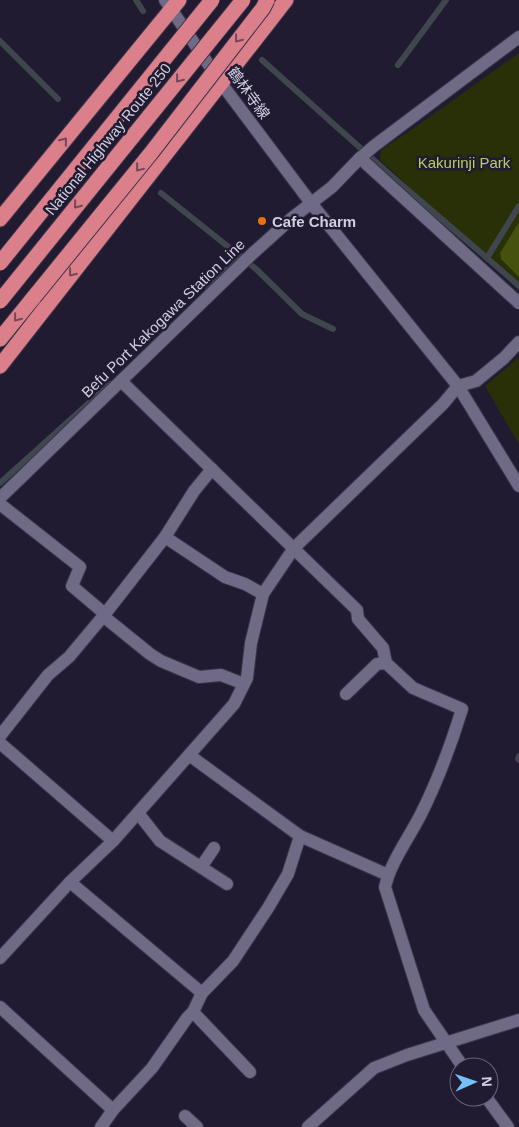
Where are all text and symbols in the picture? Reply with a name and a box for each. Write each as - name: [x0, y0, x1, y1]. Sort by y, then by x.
- one-way arrow: [236, 33, 244, 42]
- street label: National Highway Route 250: [42, 60, 174, 218]
- street label: 鶴林寺線: [224, 64, 274, 122]
- one-way arrow: [177, 73, 185, 82]
- one-way arrow: [59, 138, 67, 147]
- park label: Kakurinji Park: [418, 154, 511, 171]
- one-way arrow: [136, 162, 144, 171]
- one-way arrow: [74, 199, 82, 208]
- place label: Cafe Charm: [272, 213, 356, 230]
- marker: Cafe Charm: [256, 215, 268, 227]
- street label: Befu Port Kakogawa Station Line: [78, 235, 248, 401]
- one-way arrow: [70, 267, 78, 276]
- one-way arrow: [14, 312, 23, 322]
- north arrow: [449, 1057, 499, 1107]
- text: N: [479, 1076, 495, 1087]

